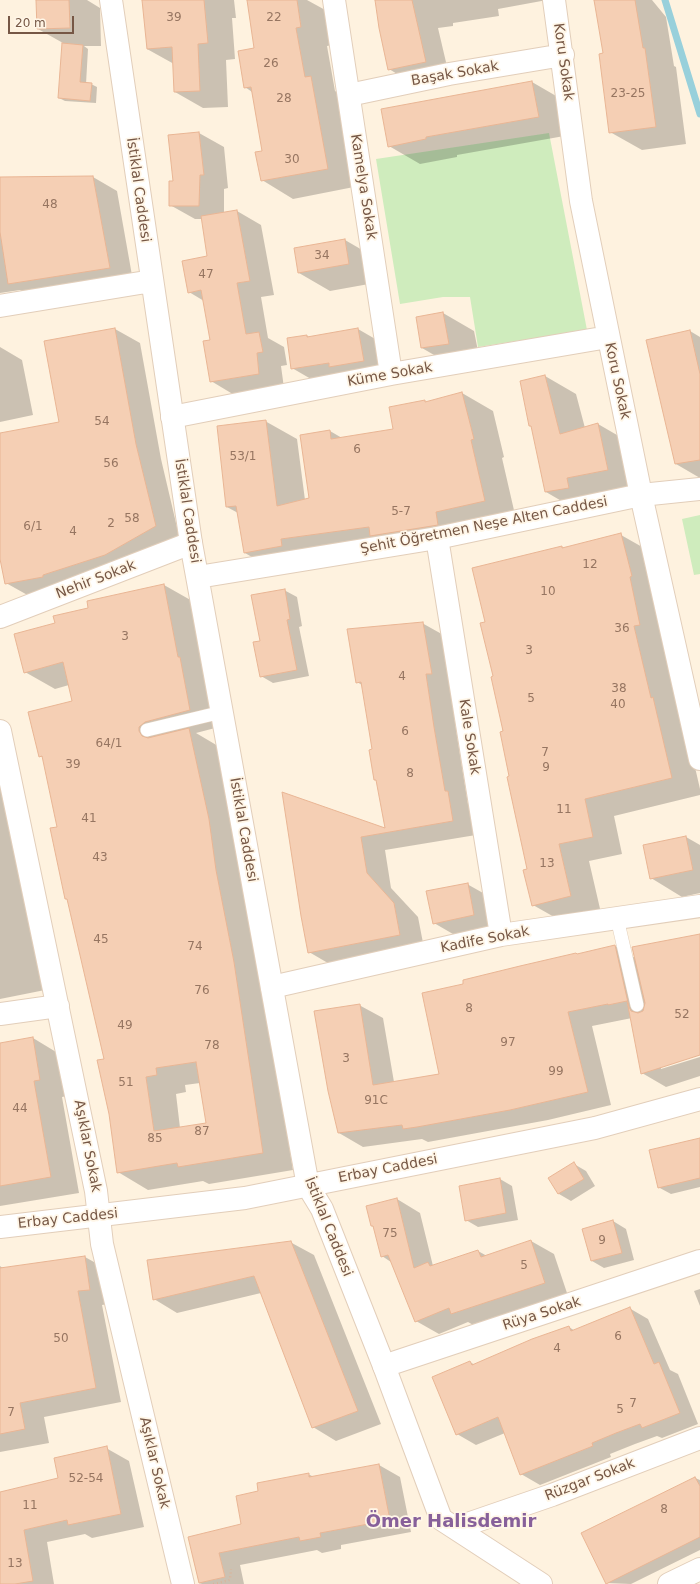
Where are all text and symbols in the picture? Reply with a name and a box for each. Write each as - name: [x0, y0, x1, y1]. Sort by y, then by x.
- scale bar: [10, 8, 76, 34]
- house number: 39: [166, 11, 182, 25]
- house number: 22: [266, 11, 282, 25]
- text: 20 m: [15, 16, 46, 30]
- street label: Koru Sokak: [549, 22, 577, 102]
- house number: 26: [263, 57, 279, 71]
- street label: Başak Sokak: [410, 58, 500, 90]
- house number: 23-25: [611, 87, 645, 101]
- house number: 28: [276, 92, 292, 106]
- street label: Kamelya Sokak: [346, 133, 380, 241]
- street label: İstiklal Caddesi: [122, 137, 154, 243]
- house number: 30: [284, 153, 300, 167]
- house number: 48: [42, 198, 58, 212]
- house number: 34: [314, 249, 330, 263]
- house number: 47: [198, 268, 214, 282]
- street label: Koru Sokak: [601, 341, 633, 421]
- street label: Küme Sokak: [346, 359, 434, 391]
- house number: 54: [94, 415, 110, 429]
- house number: 6: [353, 443, 361, 457]
- house number: 53/1: [230, 450, 256, 464]
- house number: 56: [103, 457, 119, 471]
- street label: İstiklal Caddesi: [170, 458, 204, 564]
- street label: Şehit Öğretmen Neşe Alten Caddesi: [359, 494, 609, 558]
- house number: 5-7: [391, 505, 411, 519]
- house number: 58: [124, 512, 140, 526]
- house number: 2: [107, 517, 115, 531]
- house number: 6/1: [23, 520, 43, 534]
- house number: 4: [69, 525, 77, 539]
- street label: Nehir Sokak: [54, 557, 138, 603]
- house number: 12: [582, 558, 598, 572]
- house number: 10: [540, 585, 556, 599]
- house number: 36: [614, 622, 630, 636]
- house number: 3: [121, 630, 129, 644]
- house number: 3: [525, 644, 533, 658]
- house number: 4: [398, 670, 406, 684]
- house number: 38: [611, 682, 627, 696]
- house number: 5: [527, 692, 535, 706]
- street label: Kale Sokak: [455, 698, 483, 776]
- house number: 40: [610, 698, 626, 712]
- house number: 6: [401, 725, 409, 739]
- house number: 64/1: [96, 737, 122, 751]
- house number: 7: [541, 746, 549, 760]
- house number: 39: [65, 758, 81, 772]
- house number: 9: [542, 761, 550, 775]
- house number: 8: [406, 767, 414, 781]
- street label: İstiklal Caddesi: [226, 777, 260, 883]
- house number: 11: [556, 803, 572, 817]
- house number: 41: [81, 812, 97, 826]
- house number: 43: [92, 851, 108, 865]
- house number: 13: [539, 857, 555, 871]
- street label: Kadife Sokak: [439, 923, 531, 957]
- house number: 45: [93, 933, 109, 947]
- house number: 74: [187, 940, 203, 954]
- house number: 76: [194, 984, 210, 998]
- house number: 8: [465, 1002, 473, 1016]
- house number: 52: [674, 1008, 690, 1022]
- house number: 49: [117, 1019, 133, 1033]
- house number: 97: [500, 1036, 516, 1050]
- house number: 78: [204, 1039, 220, 1053]
- house number: 3: [342, 1052, 350, 1066]
- house number: 99: [548, 1065, 564, 1079]
- house number: 51: [118, 1076, 134, 1090]
- house number: 91C: [364, 1094, 388, 1108]
- street label: Aşıklar Sokak: [70, 1098, 104, 1194]
- house number: 44: [12, 1102, 28, 1116]
- house number: 87: [194, 1125, 210, 1139]
- house number: 85: [147, 1132, 163, 1146]
- street label: Erbay Caddesi: [337, 1151, 439, 1187]
- street label: İstiklal Caddesi: [300, 1175, 356, 1279]
- street label: Erbay Caddesi: [17, 1205, 119, 1233]
- house number: 75: [382, 1227, 398, 1241]
- house number: 9: [598, 1234, 606, 1248]
- house number: 5: [520, 1259, 528, 1273]
- street label: Rüya Sokak: [501, 1293, 583, 1335]
- house number: 6: [614, 1330, 622, 1344]
- house number: 50: [53, 1332, 69, 1346]
- house number: 4: [553, 1342, 561, 1356]
- house number: 7: [629, 1397, 637, 1411]
- house number: 5: [616, 1403, 624, 1417]
- house number: 7: [7, 1406, 15, 1420]
- street label: Aşıklar Sokak: [135, 1416, 173, 1510]
- street label: Rüzgar Sokak: [543, 1455, 637, 1505]
- house number: 52-54: [69, 1472, 103, 1486]
- house number: 11: [22, 1499, 38, 1513]
- house number: 8: [660, 1503, 668, 1517]
- district label: Ömer Halisdemir: [366, 1511, 536, 1533]
- house number: 13: [7, 1557, 23, 1571]

